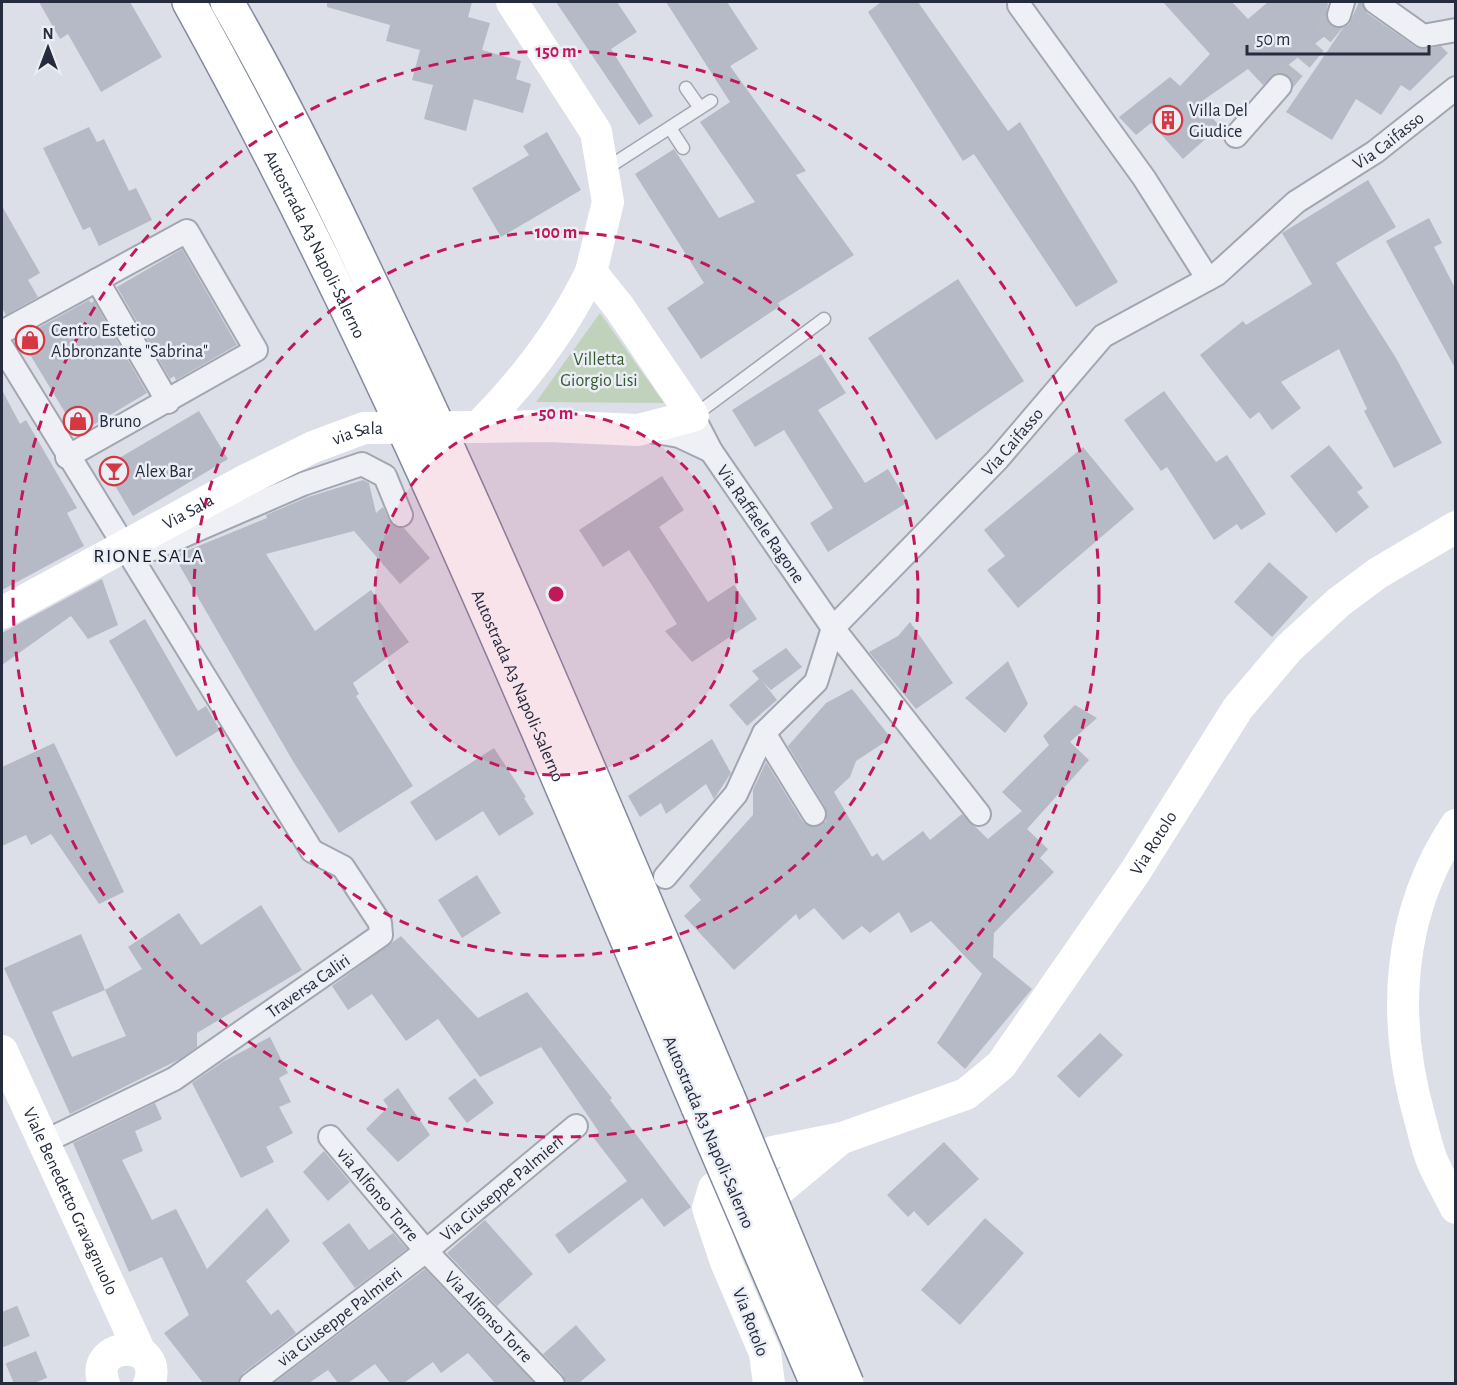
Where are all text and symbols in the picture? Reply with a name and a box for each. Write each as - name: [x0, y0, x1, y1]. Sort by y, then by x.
- north arrow: [18, 18, 78, 78]
- scale bar: [1247, 18, 1428, 56]
- text: N: [42, 26, 54, 42]
- text: 50 m: [1256, 31, 1290, 49]
- text: 150 m: [536, 43, 576, 61]
- place label: Villa Del Giudice: [1189, 102, 1248, 141]
- building icon: Villa Del Giudice: [1152, 104, 1184, 136]
- street label: Via Caifasso: [1350, 109, 1428, 173]
- street label: Autostrada A3 Napoli-Salerno: [260, 148, 368, 342]
- text: 100 m: [535, 224, 577, 242]
- place label: Centro Estetico Abbronzante "Sabrina": [51, 322, 208, 361]
- shop icon: Centro Estetico Abbronzante "Sabrina": [14, 324, 46, 356]
- park label: Villetta Giorgio Lisi: [560, 351, 638, 390]
- shop icon: Bruno: [62, 405, 94, 437]
- text: 50 m: [539, 405, 573, 423]
- street label: Via Caifasso: [979, 405, 1047, 480]
- place label: Bruno: [99, 413, 142, 431]
- street label: via Sala: [330, 420, 383, 449]
- bar icon: Alex Bar: [98, 455, 130, 487]
- street label: Via Raffaele Ragone: [713, 462, 808, 587]
- place label: Alex Bar: [135, 463, 193, 481]
- street label: Via Sala: [160, 491, 217, 533]
- district label: RIONE SALA: [93, 546, 205, 566]
- centre of rings: [546, 584, 566, 604]
- street label: Autostrada A3 Napoli-Salerno: [468, 587, 567, 785]
- street label: Via Rotolo: [1127, 808, 1181, 879]
- street label: Traversa Caliri: [263, 951, 354, 1022]
- street label: Autostrada A3 Napoli-Salerno: [659, 1034, 757, 1231]
- street label: Viale Benedetto Gravagnuolo: [19, 1105, 121, 1298]
- street label: Via Giuseppe Palmieri: [437, 1133, 567, 1245]
- street label: via Alfonso Torre: [333, 1145, 422, 1245]
- street label: via Giuseppe Palmieri: [274, 1265, 406, 1371]
- street label: Via Alfonso Torre: [441, 1268, 536, 1367]
- street label: Via Rotolo: [729, 1286, 771, 1359]

